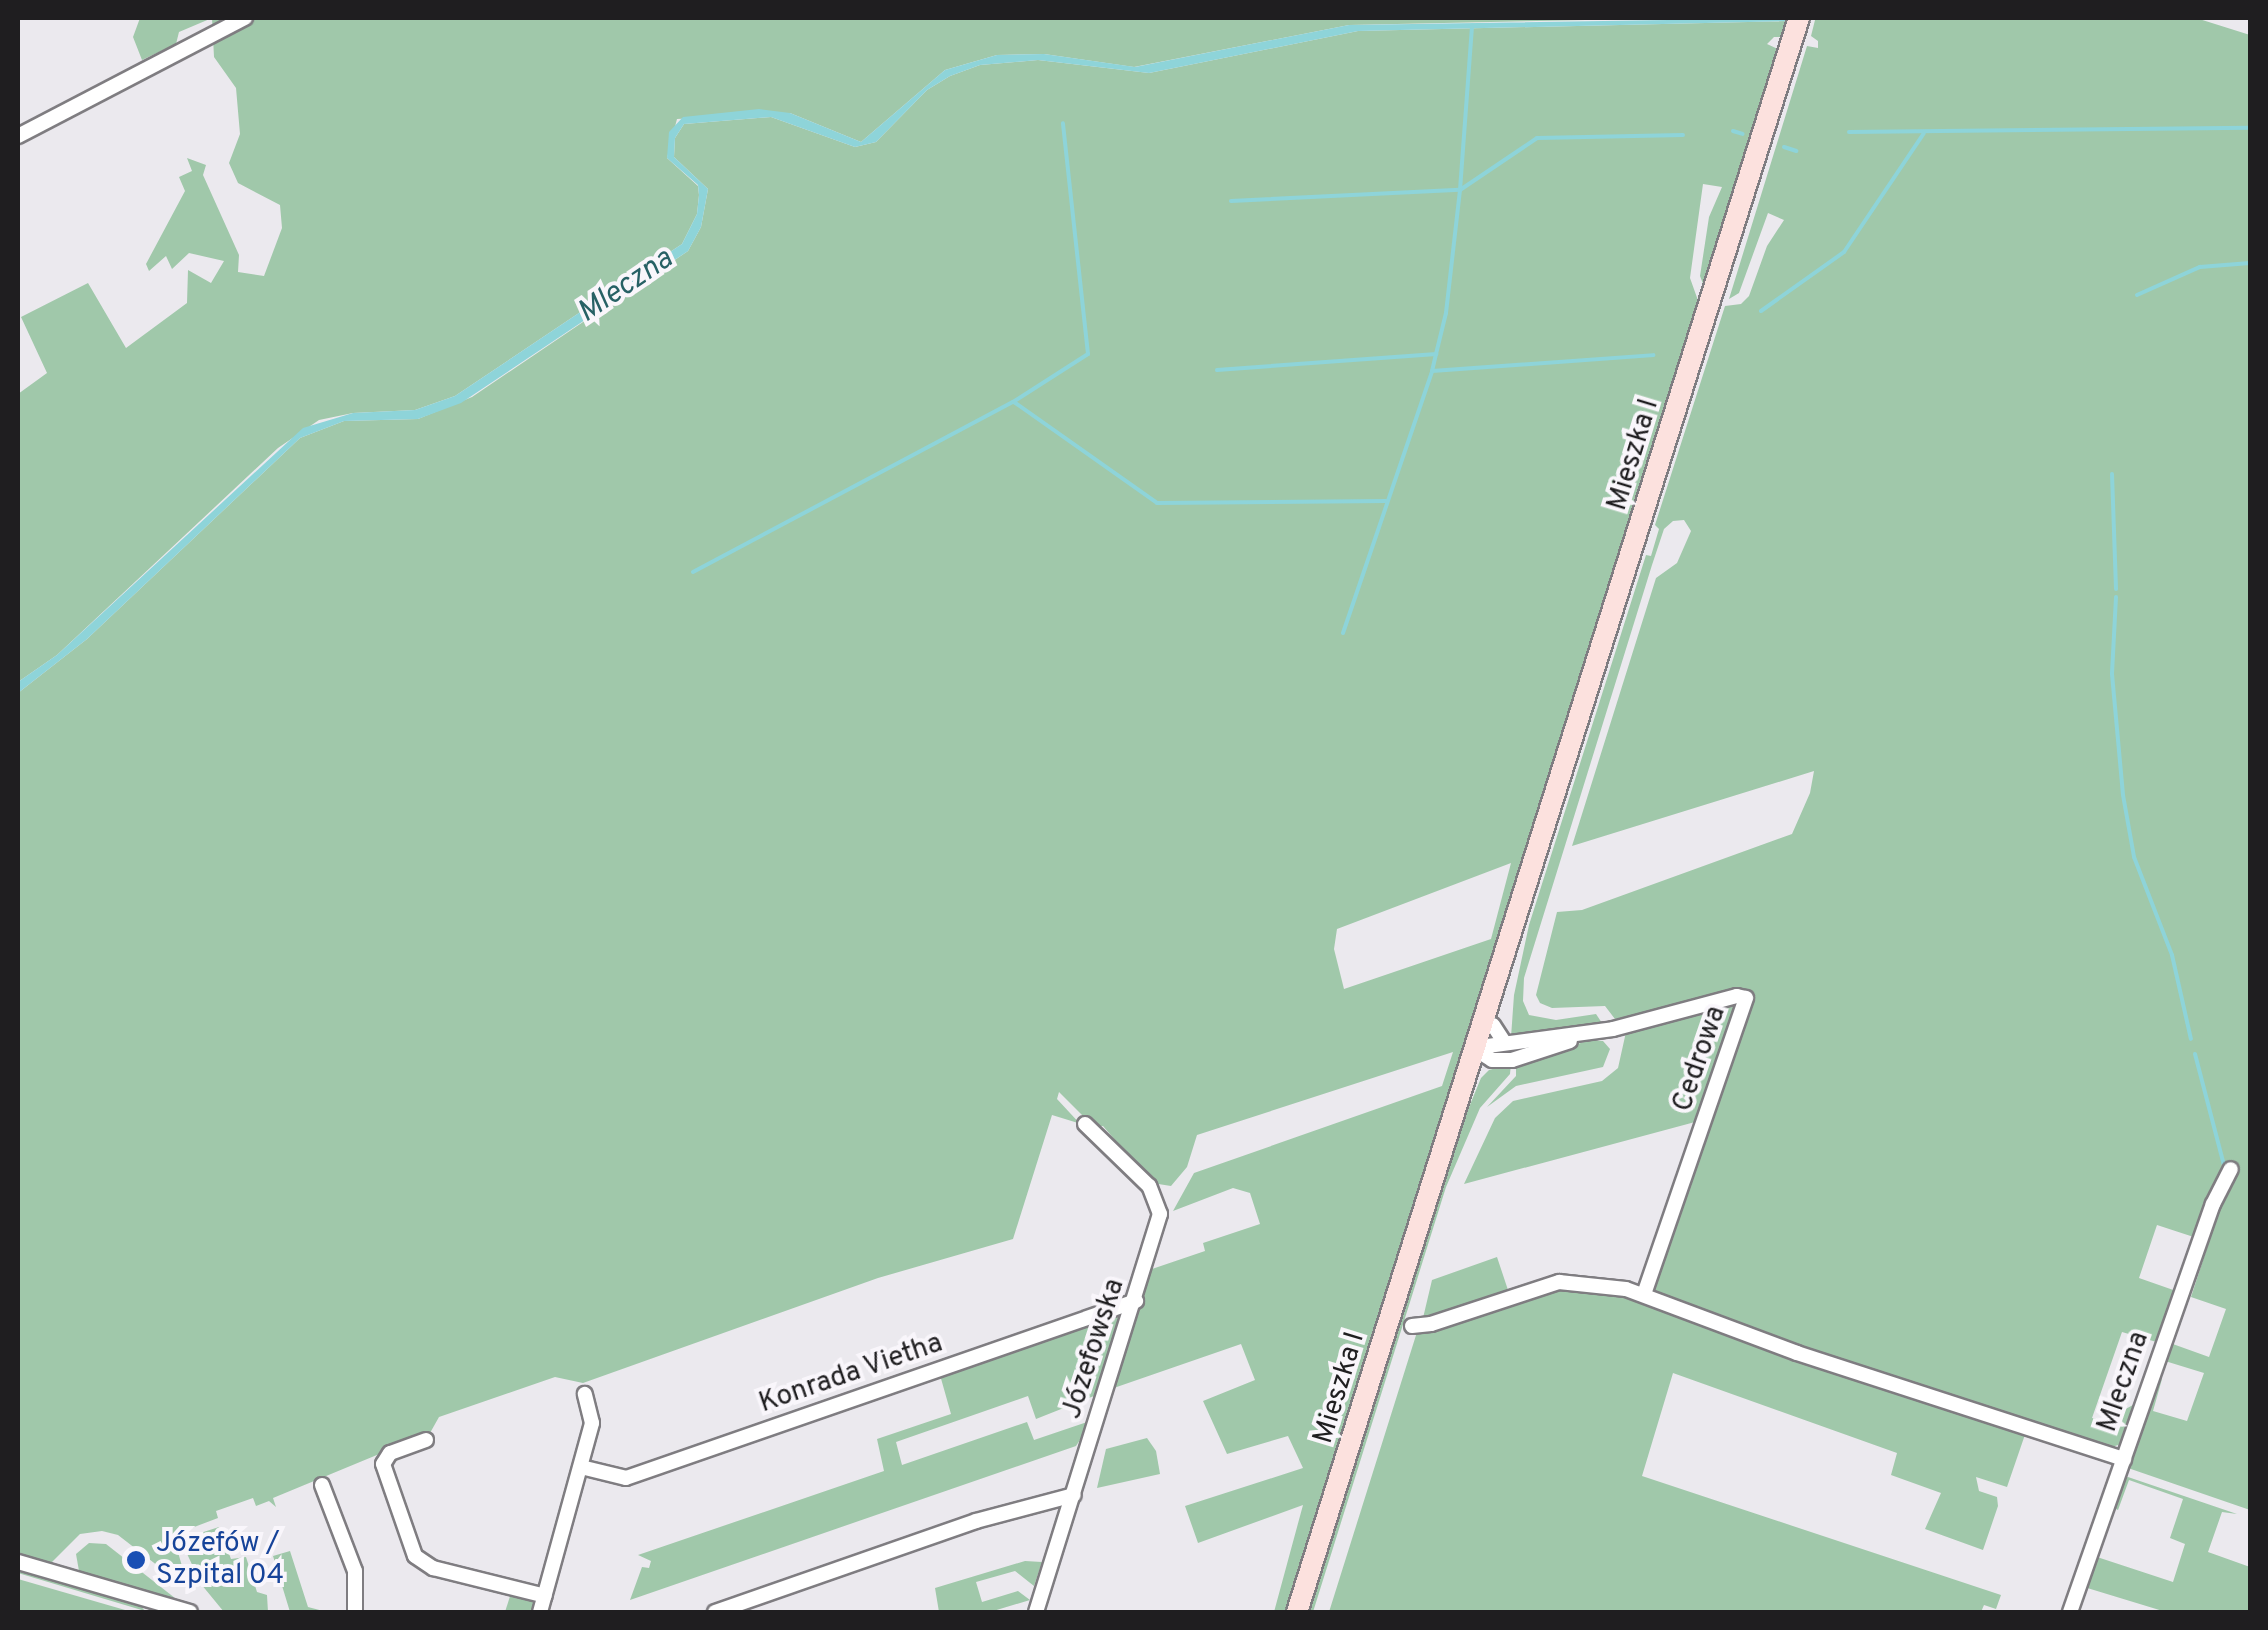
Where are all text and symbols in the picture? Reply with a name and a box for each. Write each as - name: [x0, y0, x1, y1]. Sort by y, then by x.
- water label: Mleczna: [572, 242, 680, 332]
- street label: Mieszka I: [1601, 395, 1667, 515]
- street label: Cedrowa: [1666, 1002, 1734, 1116]
- street label: Józefowska: [1056, 1275, 1132, 1423]
- street label: Konrada Vietha: [754, 1327, 948, 1421]
- street label: Mleczna: [2091, 1327, 2157, 1437]
- street label: Mieszka I: [1307, 1328, 1373, 1448]
- place label: Józefów / Szpital 04: [156, 1527, 284, 1593]
- marker: Józefów / Szpital 04: [125, 1549, 147, 1571]

